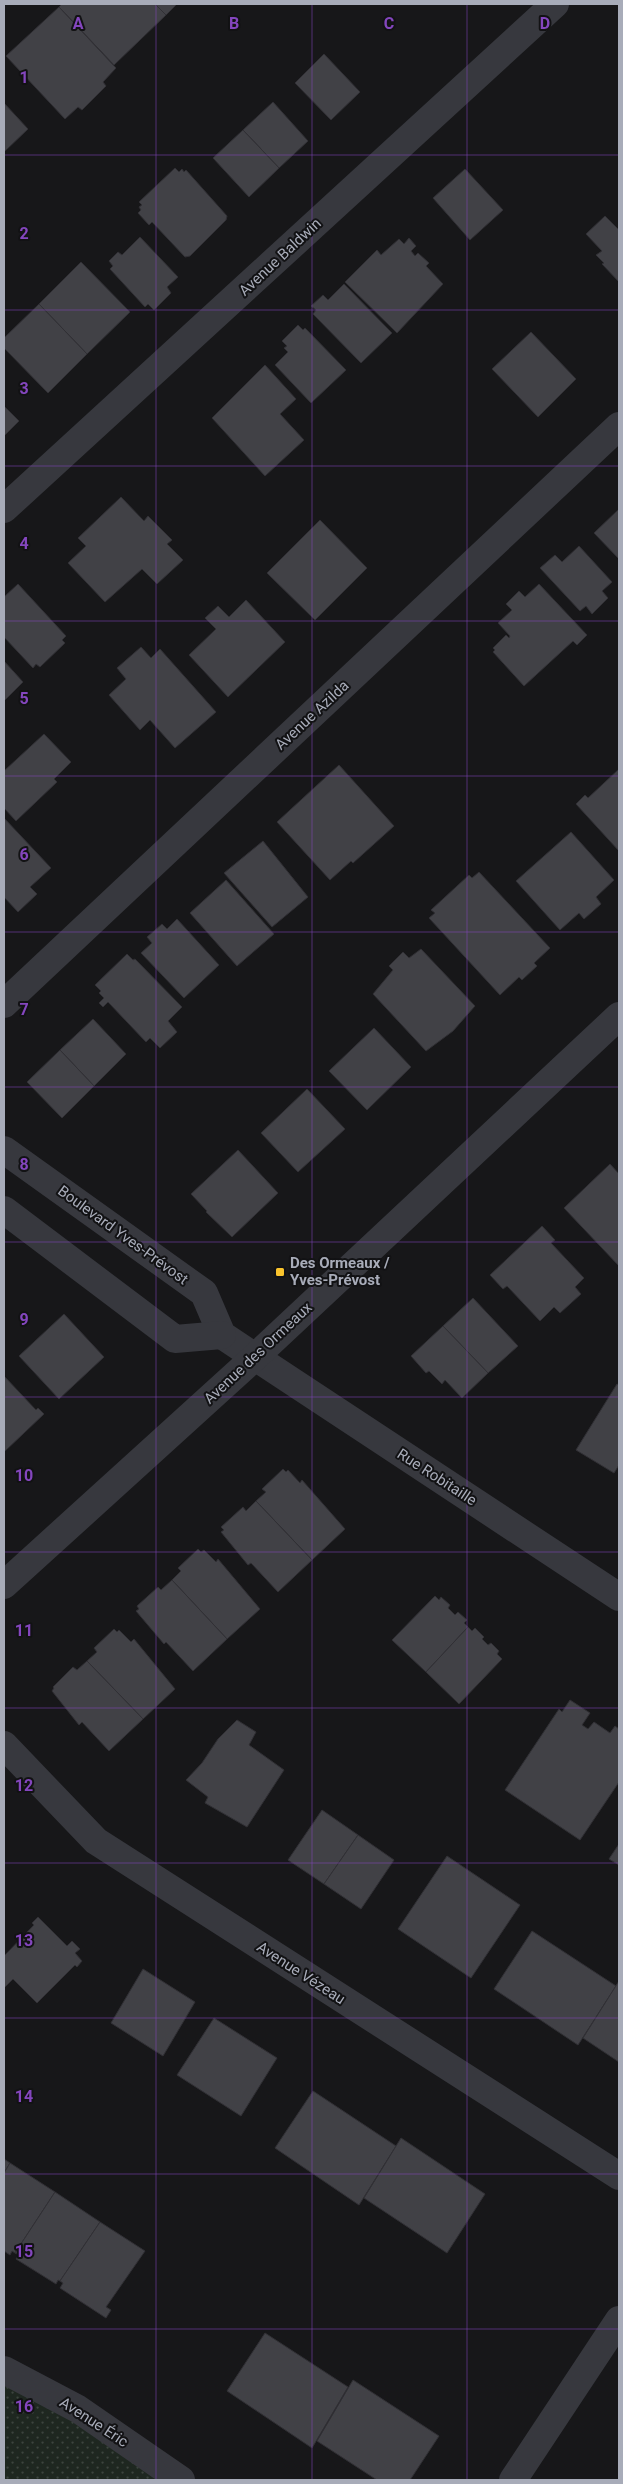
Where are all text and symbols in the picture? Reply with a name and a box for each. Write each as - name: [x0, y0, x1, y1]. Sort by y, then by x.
- text: A: [73, 14, 84, 33]
- text: B: [229, 14, 239, 33]
- text: C: [384, 14, 394, 33]
- text: D: [540, 14, 550, 33]
- text: 1: [19, 68, 29, 87]
- street label: Avenue Baldwin: [235, 214, 325, 300]
- text: 2: [19, 224, 29, 243]
- text: 3: [19, 379, 29, 398]
- text: 4: [19, 534, 29, 553]
- street label: Avenue Azilda: [271, 676, 353, 754]
- text: 5: [19, 689, 29, 708]
- text: 6: [19, 845, 29, 864]
- text: 7: [19, 1000, 29, 1019]
- text: 8: [19, 1155, 29, 1174]
- street label: Boulevard Yves-Prévost: [54, 1182, 192, 1288]
- place label: Des Ormeaux / Yves-Prévost: [290, 1254, 390, 1289]
- marker: Des Ormeaux / Yves-Prévost: [274, 1266, 286, 1278]
- street label: Avenue des Ormeaux: [200, 1298, 316, 1408]
- text: 9: [19, 1310, 29, 1329]
- street label: Rue Robitaille: [394, 1445, 480, 1509]
- text: 10: [15, 1466, 33, 1485]
- text: 11: [15, 1621, 33, 1640]
- text: 12: [15, 1776, 33, 1795]
- text: 13: [15, 1931, 33, 1950]
- street label: Avenue Vézeau: [253, 1938, 349, 2008]
- text: 14: [15, 2087, 33, 2106]
- text: 15: [15, 2242, 33, 2261]
- street label: Avenue Éric: [56, 2393, 132, 2451]
- text: 16: [15, 2397, 33, 2416]

